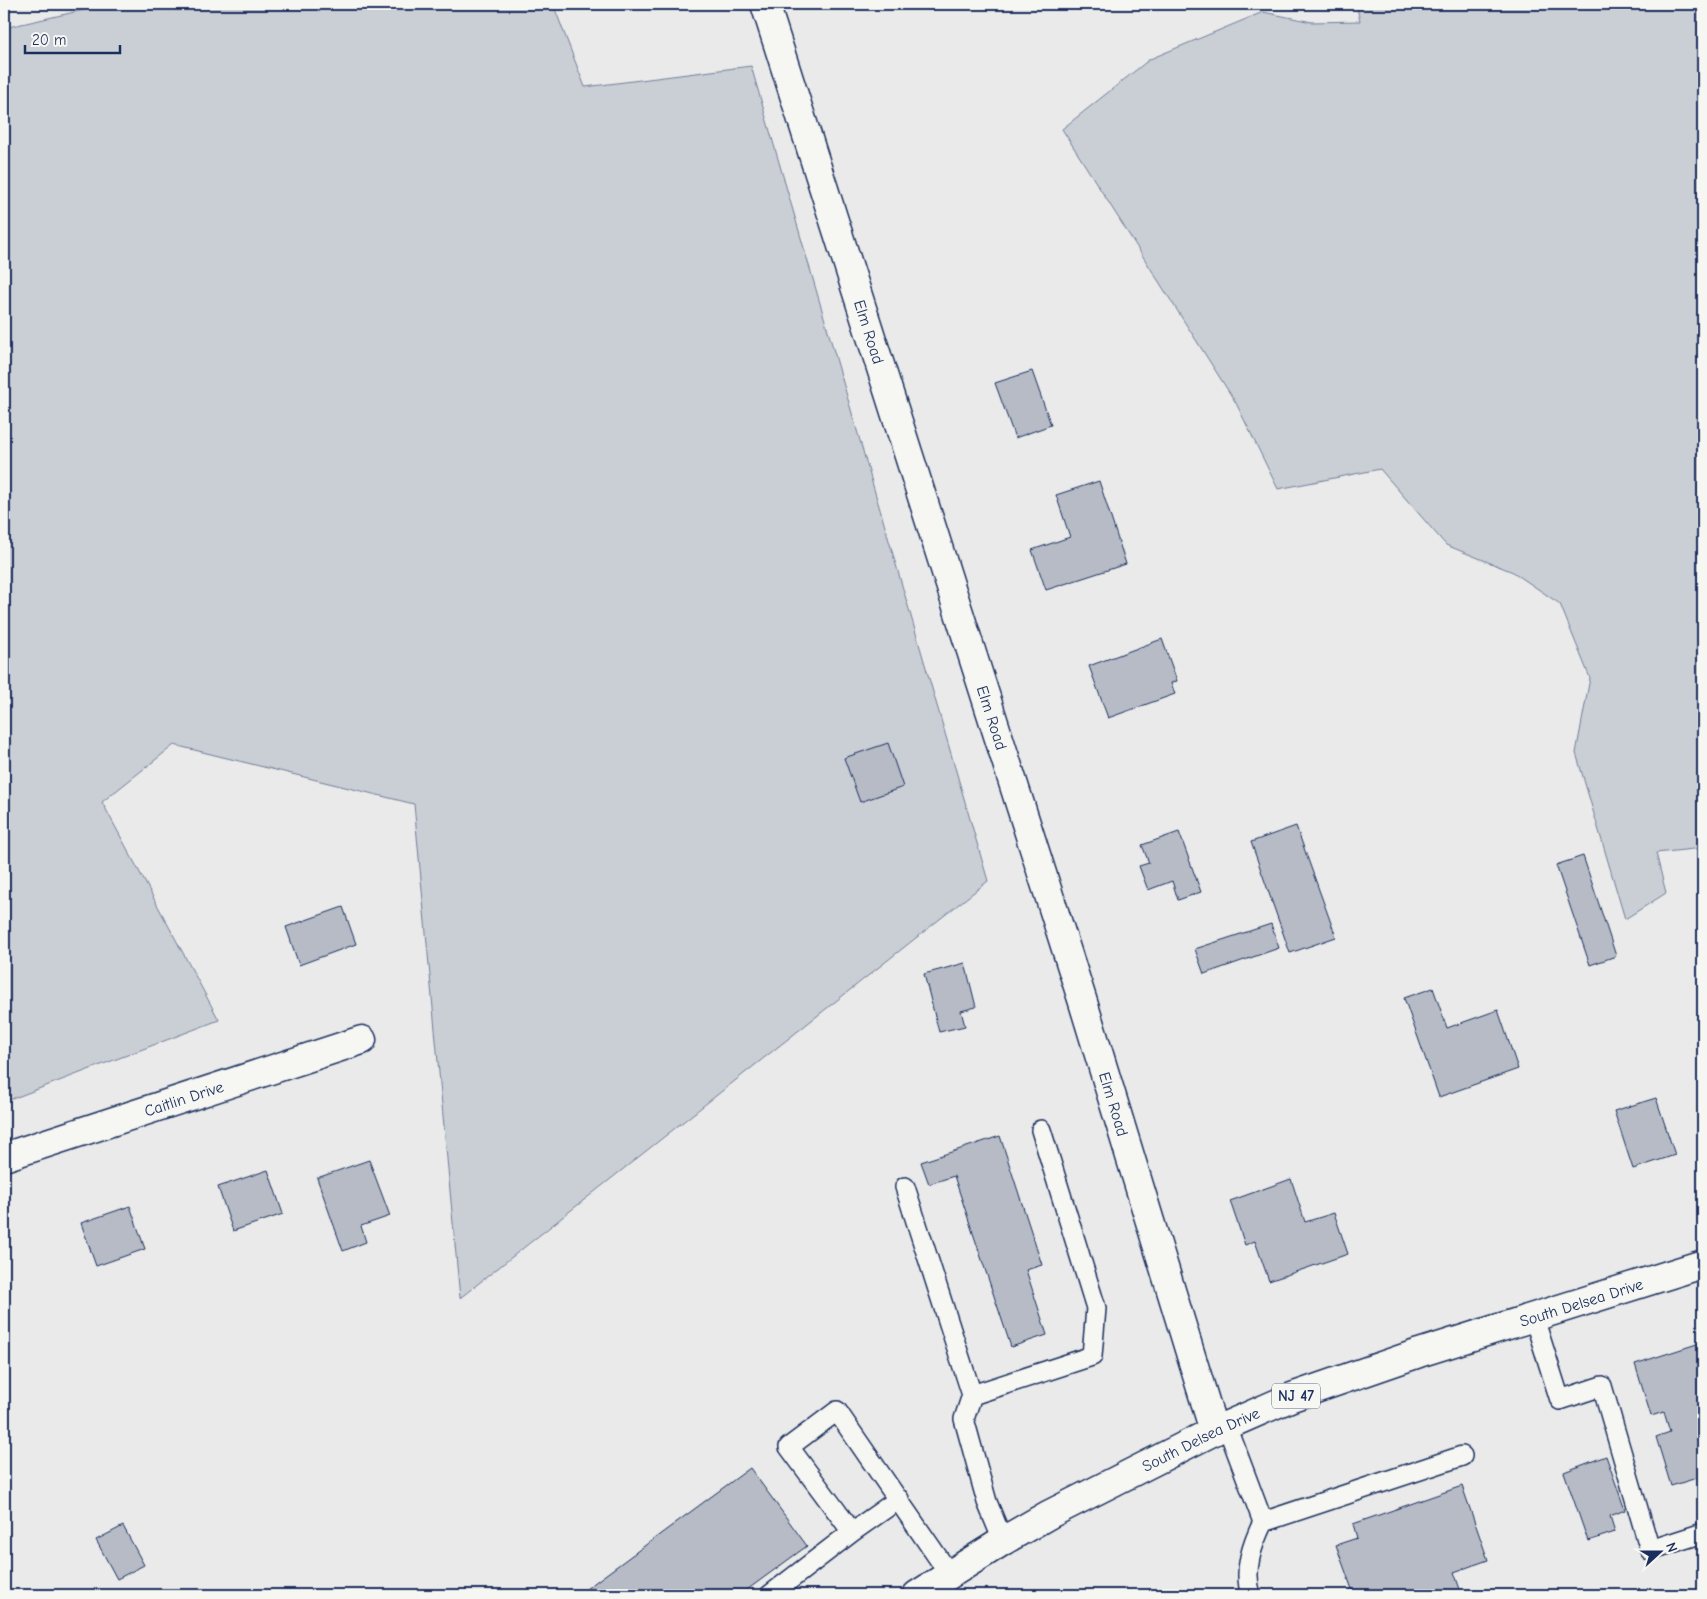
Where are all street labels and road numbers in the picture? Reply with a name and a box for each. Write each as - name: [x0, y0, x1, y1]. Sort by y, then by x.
- street label: Elm Road: [850, 298, 887, 366]
- street label: Elm Road: [973, 684, 1010, 752]
- street label: Elm Road: [1095, 1070, 1131, 1139]
- street label: Caitlin Drive: [142, 1078, 226, 1121]
- street label: South Delsea Drive: [1518, 1275, 1645, 1331]
- road number: NJ 47: [1272, 1384, 1320, 1408]
- street label: South Delsea Drive: [1139, 1404, 1263, 1476]

